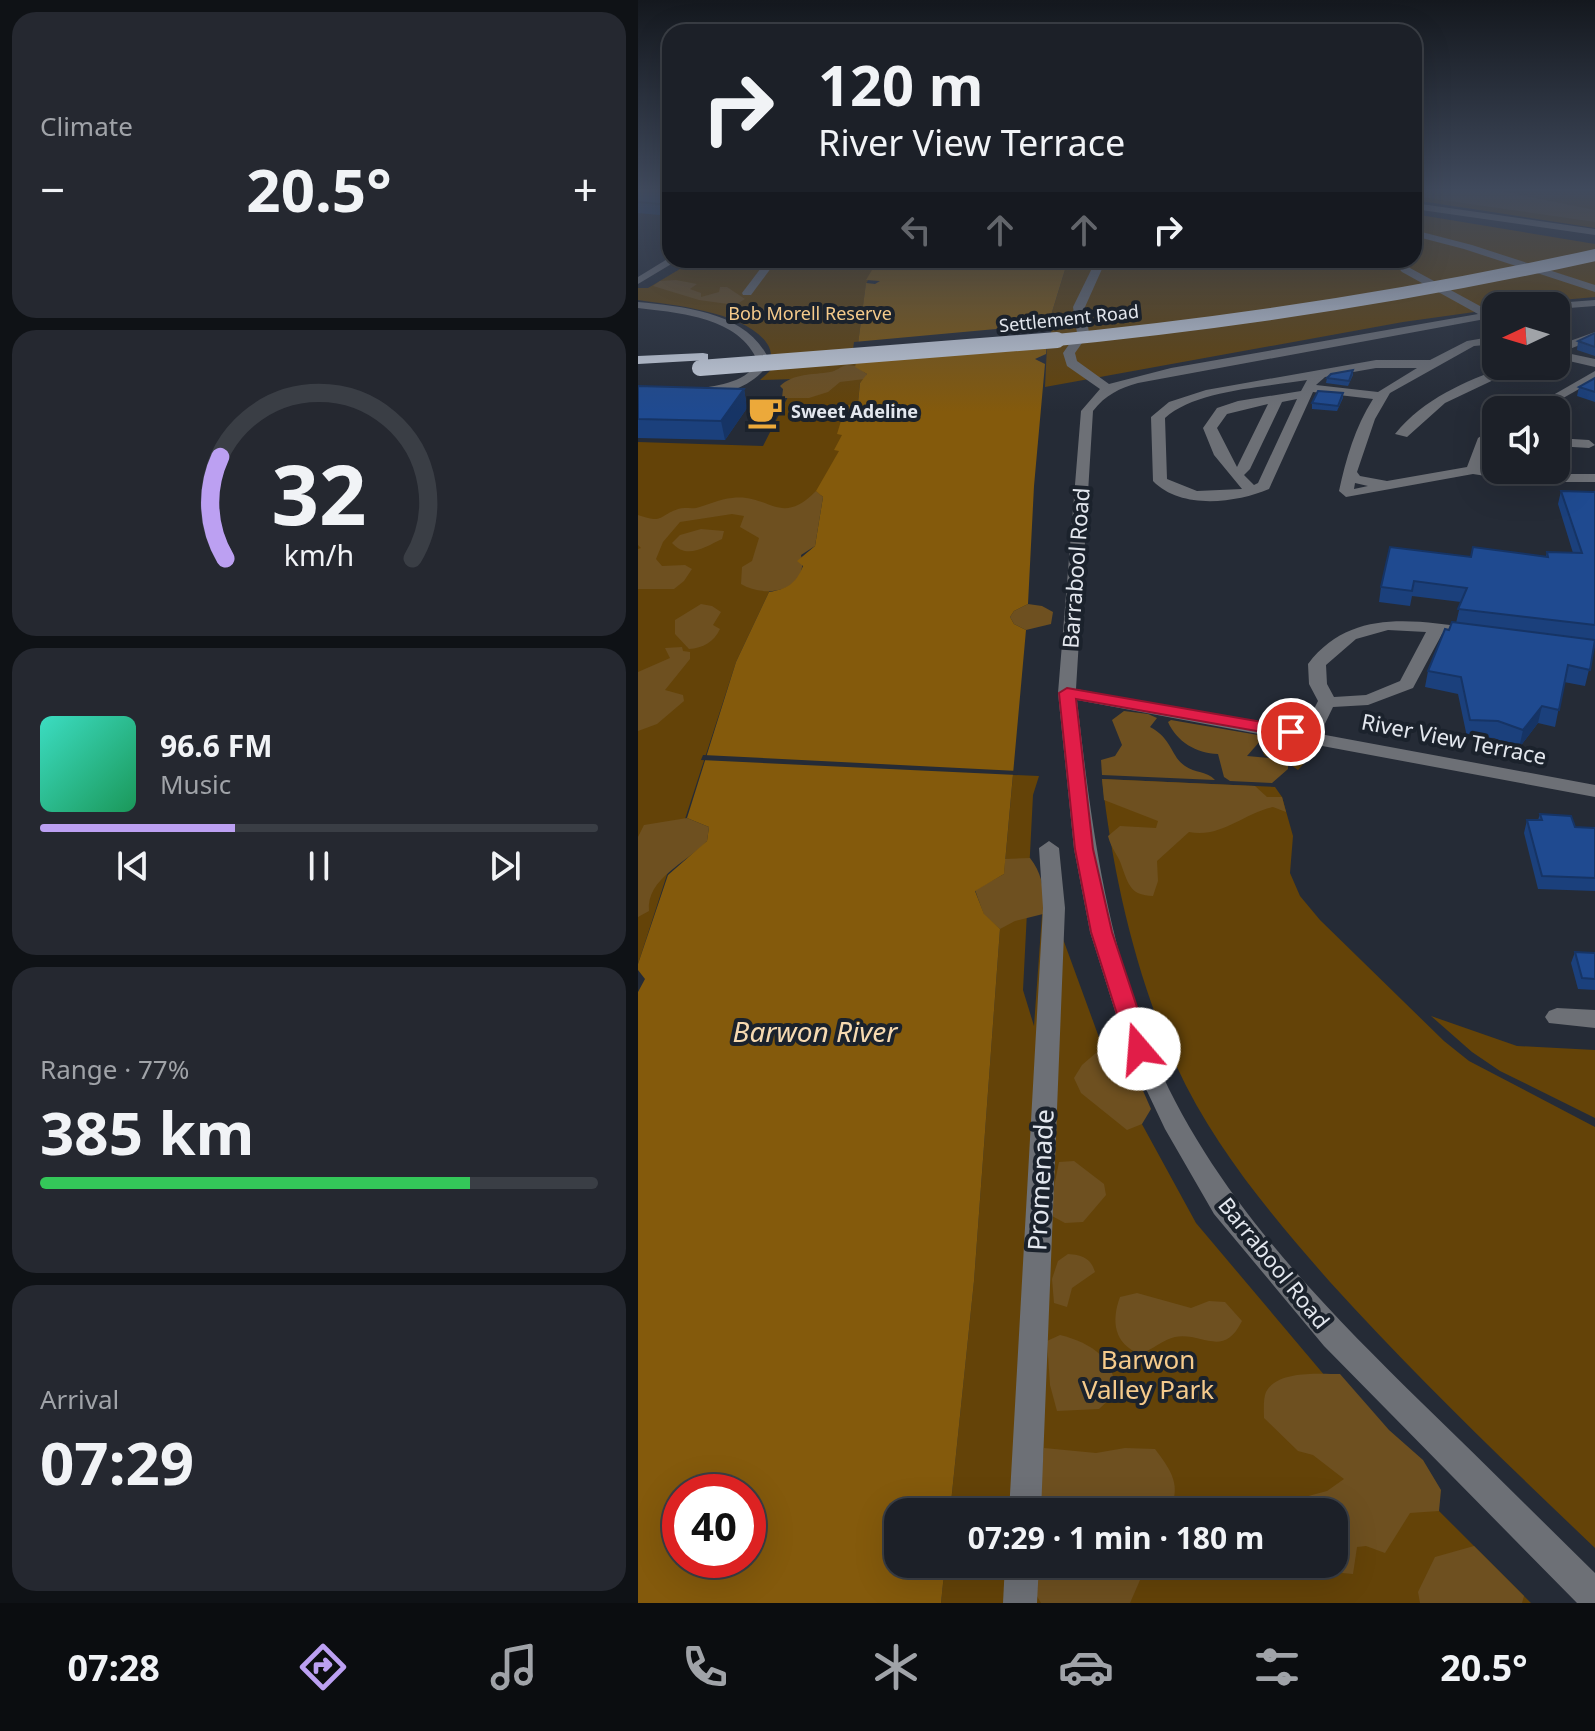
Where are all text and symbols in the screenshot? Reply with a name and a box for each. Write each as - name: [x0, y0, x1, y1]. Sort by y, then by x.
- text: 120 m: [818, 46, 983, 122]
- icon: right: [686, 56, 790, 160]
- text: Climate: [40, 108, 133, 144]
- text: River View Terrace: [818, 118, 1125, 167]
- text: 20.5°: [246, 148, 392, 230]
- text: −: [40, 159, 65, 219]
- text: +: [573, 159, 598, 219]
- icon: left: [894, 208, 938, 252]
- icon: ahead: [978, 208, 1022, 252]
- icon: ahead: [1062, 208, 1106, 252]
- icon: right: [1146, 208, 1190, 252]
- north arrow: [1482, 292, 1570, 380]
- map controls: [1482, 292, 1570, 484]
- street label: Settlement Road: [998, 299, 1140, 337]
- park label: Bob Morell Reserve: [728, 301, 892, 325]
- cafe icon: Sweet Adeline: [746, 393, 784, 431]
- button: sound: [1482, 396, 1570, 484]
- place label: Sweet Adeline: [791, 399, 918, 423]
- text: 32: [271, 436, 367, 549]
- street label: Barrabool Road: [1054, 487, 1096, 649]
- text: km/h: [284, 535, 354, 574]
- pin: [1257, 698, 1325, 766]
- street label: River View Terrace: [1359, 705, 1549, 771]
- icon: arrive: [1269, 710, 1313, 754]
- text: 96.6 FM: [160, 725, 272, 766]
- text: Music: [160, 766, 231, 802]
- icon: previous: [111, 844, 155, 888]
- icon: pause: [297, 844, 341, 888]
- icon: next: [483, 844, 527, 888]
- position arrow: [1097, 1007, 1181, 1091]
- water label: Barwon River: [733, 1012, 899, 1050]
- text: Range · 77%: [40, 1051, 189, 1087]
- text: 385 km: [40, 1091, 254, 1173]
- street label: Promenade: [1018, 1108, 1062, 1252]
- street label: Barrabool Road: [1212, 1190, 1337, 1334]
- park label: Barwon Valley Park: [1082, 1341, 1214, 1407]
- text: Arrival: [40, 1381, 119, 1417]
- text: 07:29: [40, 1421, 194, 1503]
- speed limit sign: 40: [662, 1474, 766, 1578]
- text: 07:29 · 1 min · 180 m: [968, 1517, 1264, 1558]
- icon: directions: [295, 1639, 351, 1695]
- icon: music: [486, 1639, 542, 1695]
- icon: phone: [677, 1639, 733, 1695]
- icon: climate: [868, 1639, 924, 1695]
- icon: car: [1058, 1639, 1114, 1695]
- icon: filters: [1249, 1639, 1305, 1695]
- text: 07:28: [67, 1643, 160, 1692]
- text: 20.5°: [1440, 1643, 1527, 1692]

